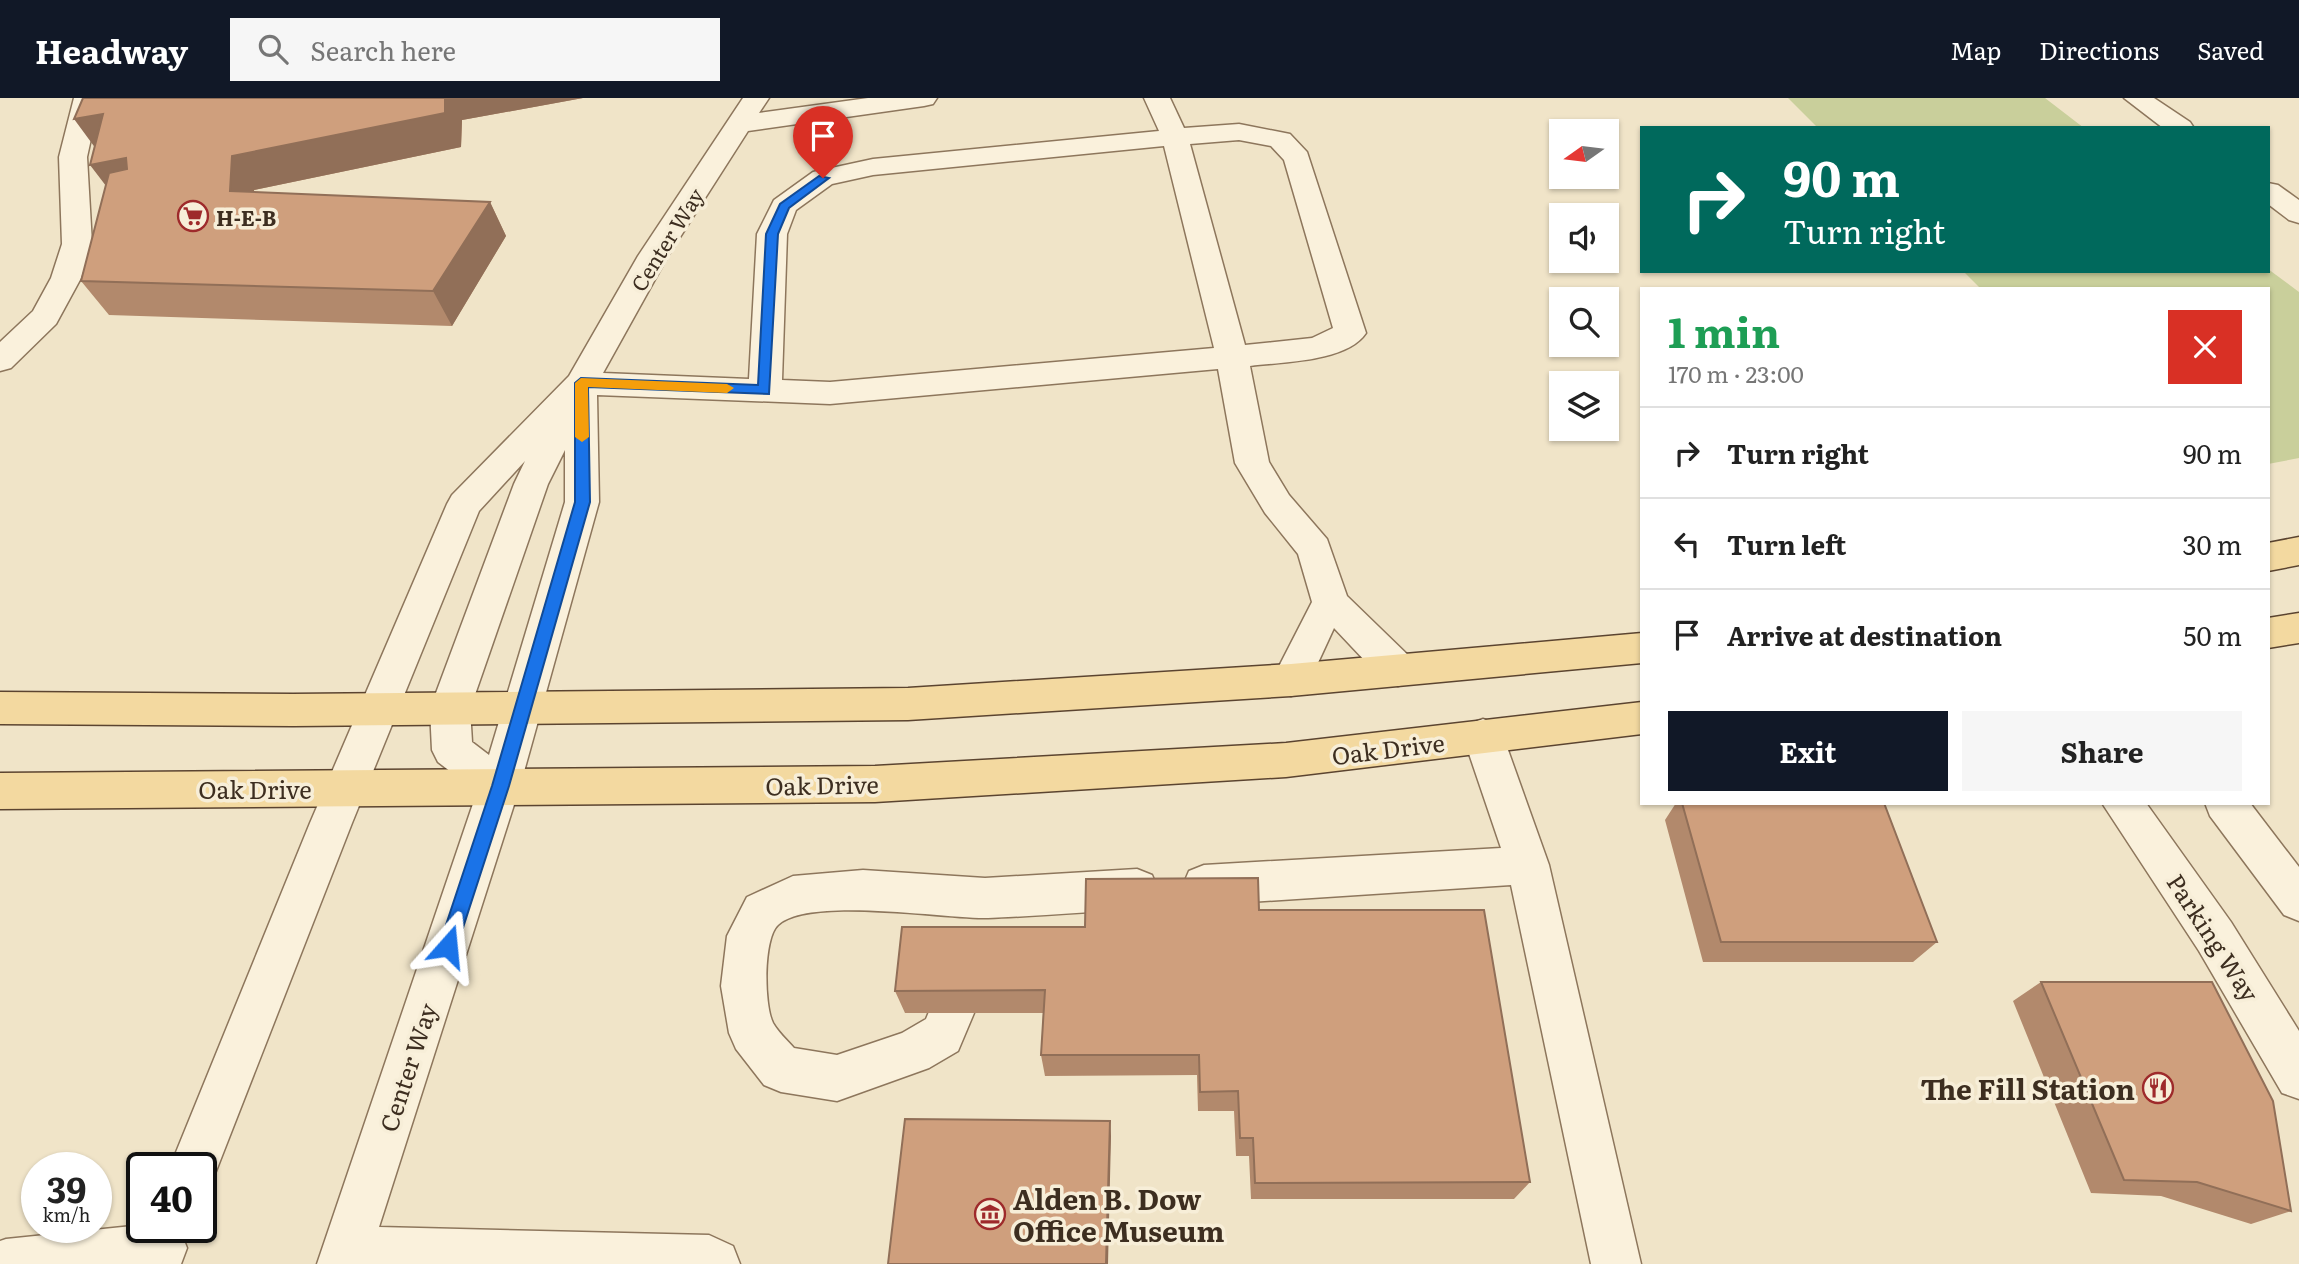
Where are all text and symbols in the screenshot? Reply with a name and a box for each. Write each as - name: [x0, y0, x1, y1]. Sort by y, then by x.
- search box: [230, 18, 720, 81]
- text: Headway: [35, 25, 188, 74]
- icon: search: [254, 30, 292, 68]
- text: Search here: [310, 30, 456, 69]
- text: Map: [1950, 32, 2001, 67]
- text: Directions: [2039, 32, 2159, 67]
- text: Saved: [2197, 32, 2264, 67]
- pin: [793, 106, 853, 178]
- icon: arrive: [804, 117, 842, 155]
- north arrow: [1549, 119, 1619, 189]
- map controls: [1549, 119, 1619, 441]
- text: 90 m: [1783, 139, 1900, 212]
- icon: right: [1668, 154, 1759, 245]
- street label: Center Way: [622, 181, 711, 297]
- supermarket icon: H-E-B: [176, 199, 210, 233]
- place label: H-E-B: [216, 201, 276, 232]
- button: sound: [1549, 203, 1619, 273]
- text: Turn right: [1783, 206, 1945, 254]
- button: search: [1549, 287, 1619, 357]
- text: 1 min: [1668, 299, 1780, 361]
- button: close: [2168, 310, 2242, 384]
- text: 170 m · 23:00: [1668, 356, 1804, 390]
- button: layers: [1549, 371, 1619, 441]
- text: Turn right: [1727, 433, 1869, 472]
- text: 90 m: [2183, 433, 2242, 472]
- icon: right: [1668, 434, 1706, 472]
- text: Turn left: [1727, 524, 1846, 563]
- text: 30 m: [2182, 524, 2242, 563]
- icon: left: [1668, 525, 1706, 563]
- text: Arrive at destination: [1727, 615, 2002, 654]
- text: 50 m: [2183, 615, 2242, 654]
- icon: arrive: [1668, 616, 1706, 654]
- button: Exit: [1668, 711, 1948, 791]
- button: Share: [1962, 711, 2242, 791]
- street label: Oak Drive: [1329, 724, 1447, 772]
- street label: Oak Drive: [765, 766, 879, 802]
- street label: Oak Drive: [198, 771, 312, 806]
- street label: Parking Way: [2160, 866, 2269, 1008]
- position arrow: [411, 909, 485, 983]
- street label: Center Way: [370, 998, 444, 1136]
- place label: The Fill Station: [1920, 1067, 2135, 1109]
- restaurant icon: The Fill Station: [2141, 1071, 2175, 1105]
- speed limit sign: 40: [126, 1152, 217, 1243]
- text: 39: [47, 1162, 86, 1214]
- place label: Alden B. Dow Office Museum: [1013, 1177, 1225, 1251]
- museum icon: Alden B. Dow Office Museum: [973, 1197, 1007, 1231]
- text: km/h: [43, 1201, 90, 1228]

